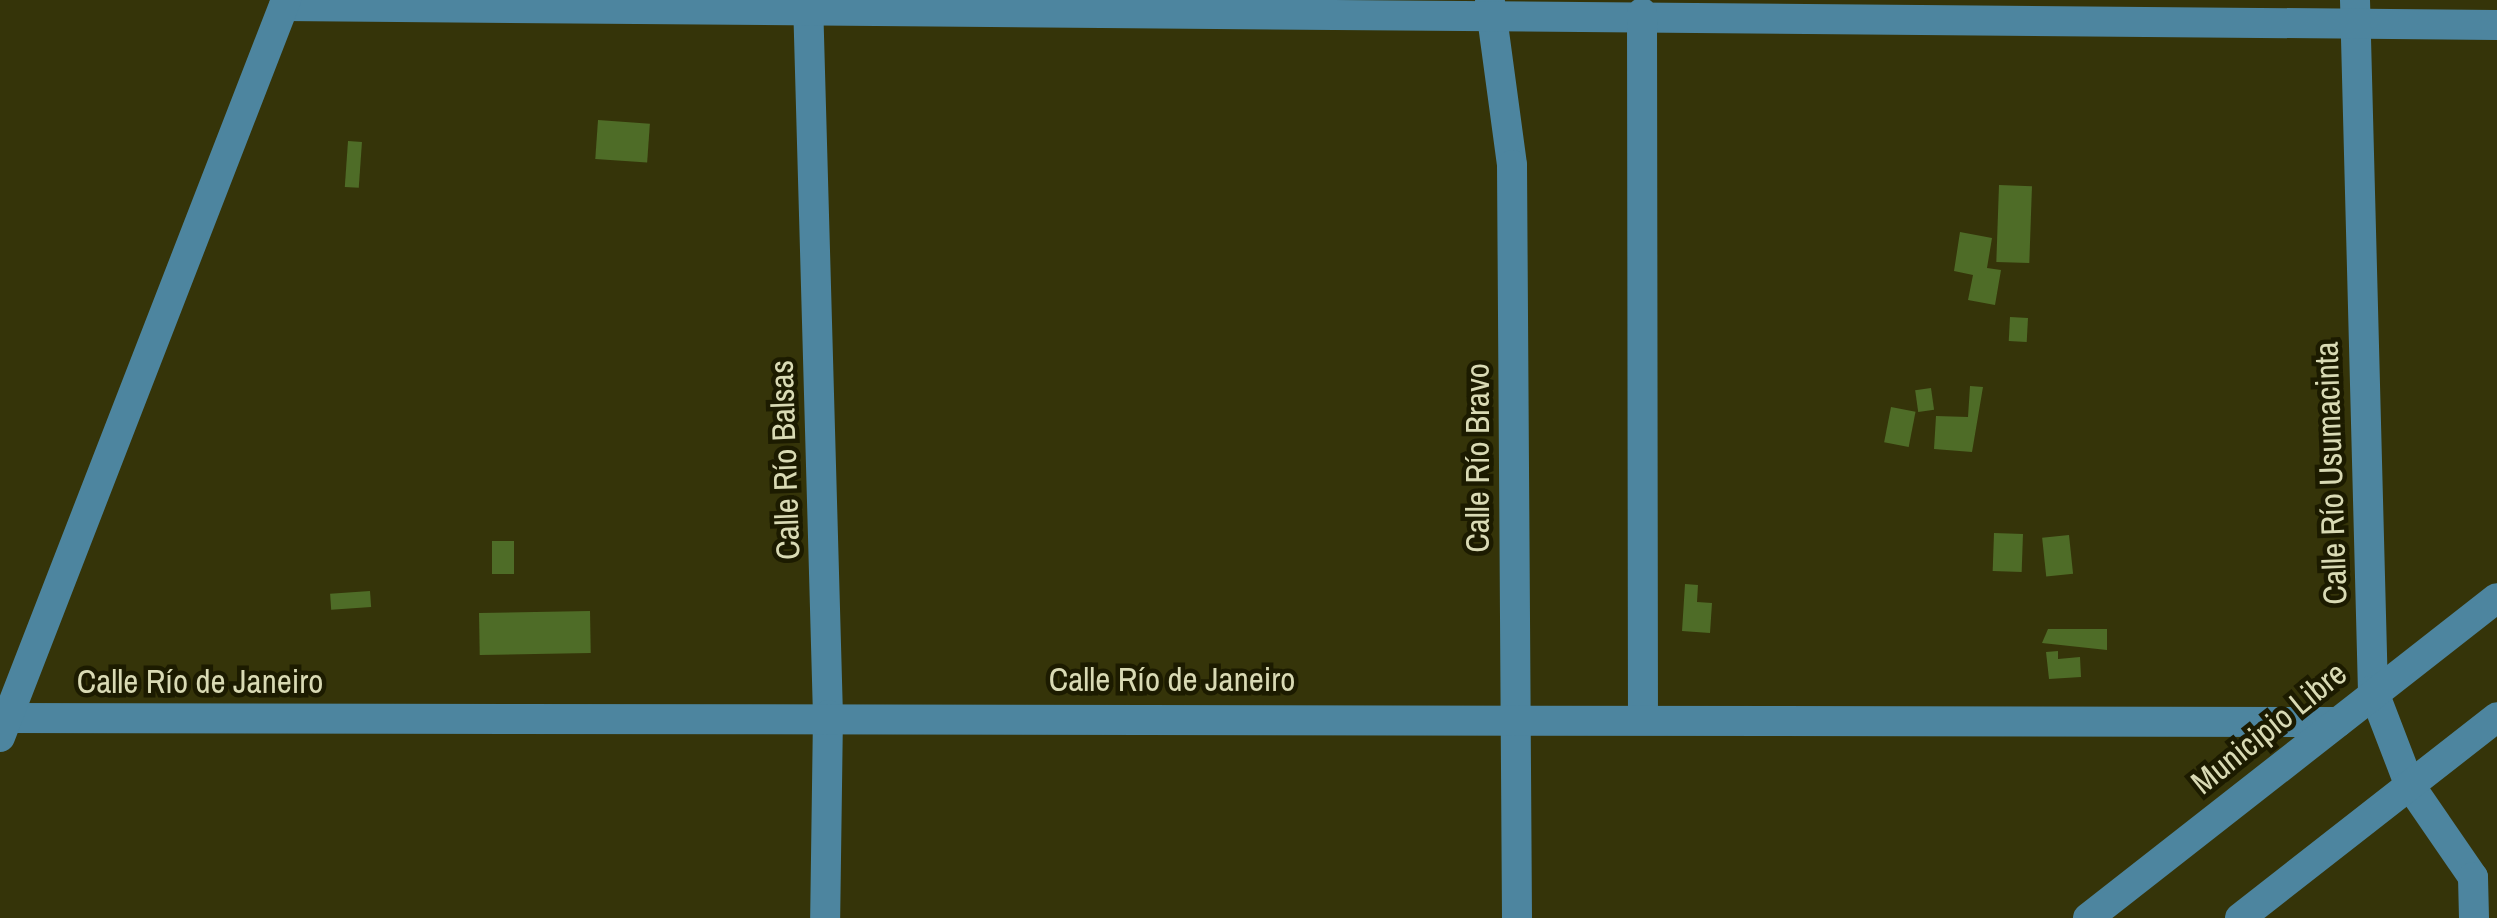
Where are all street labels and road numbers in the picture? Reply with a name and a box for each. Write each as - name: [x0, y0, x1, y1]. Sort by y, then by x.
- street label: Calle Río Usumacinta: [2307, 341, 2355, 605]
- street label: Calle Río Balsas: [762, 359, 808, 561]
- street label: Calle Río Bravo: [1458, 363, 1498, 553]
- street label: Municipio Libre: [2183, 653, 2355, 803]
- street label: Calle Río de Janeiro: [1049, 660, 1295, 700]
- street label: Calle Río de Janeiro: [77, 662, 323, 702]

